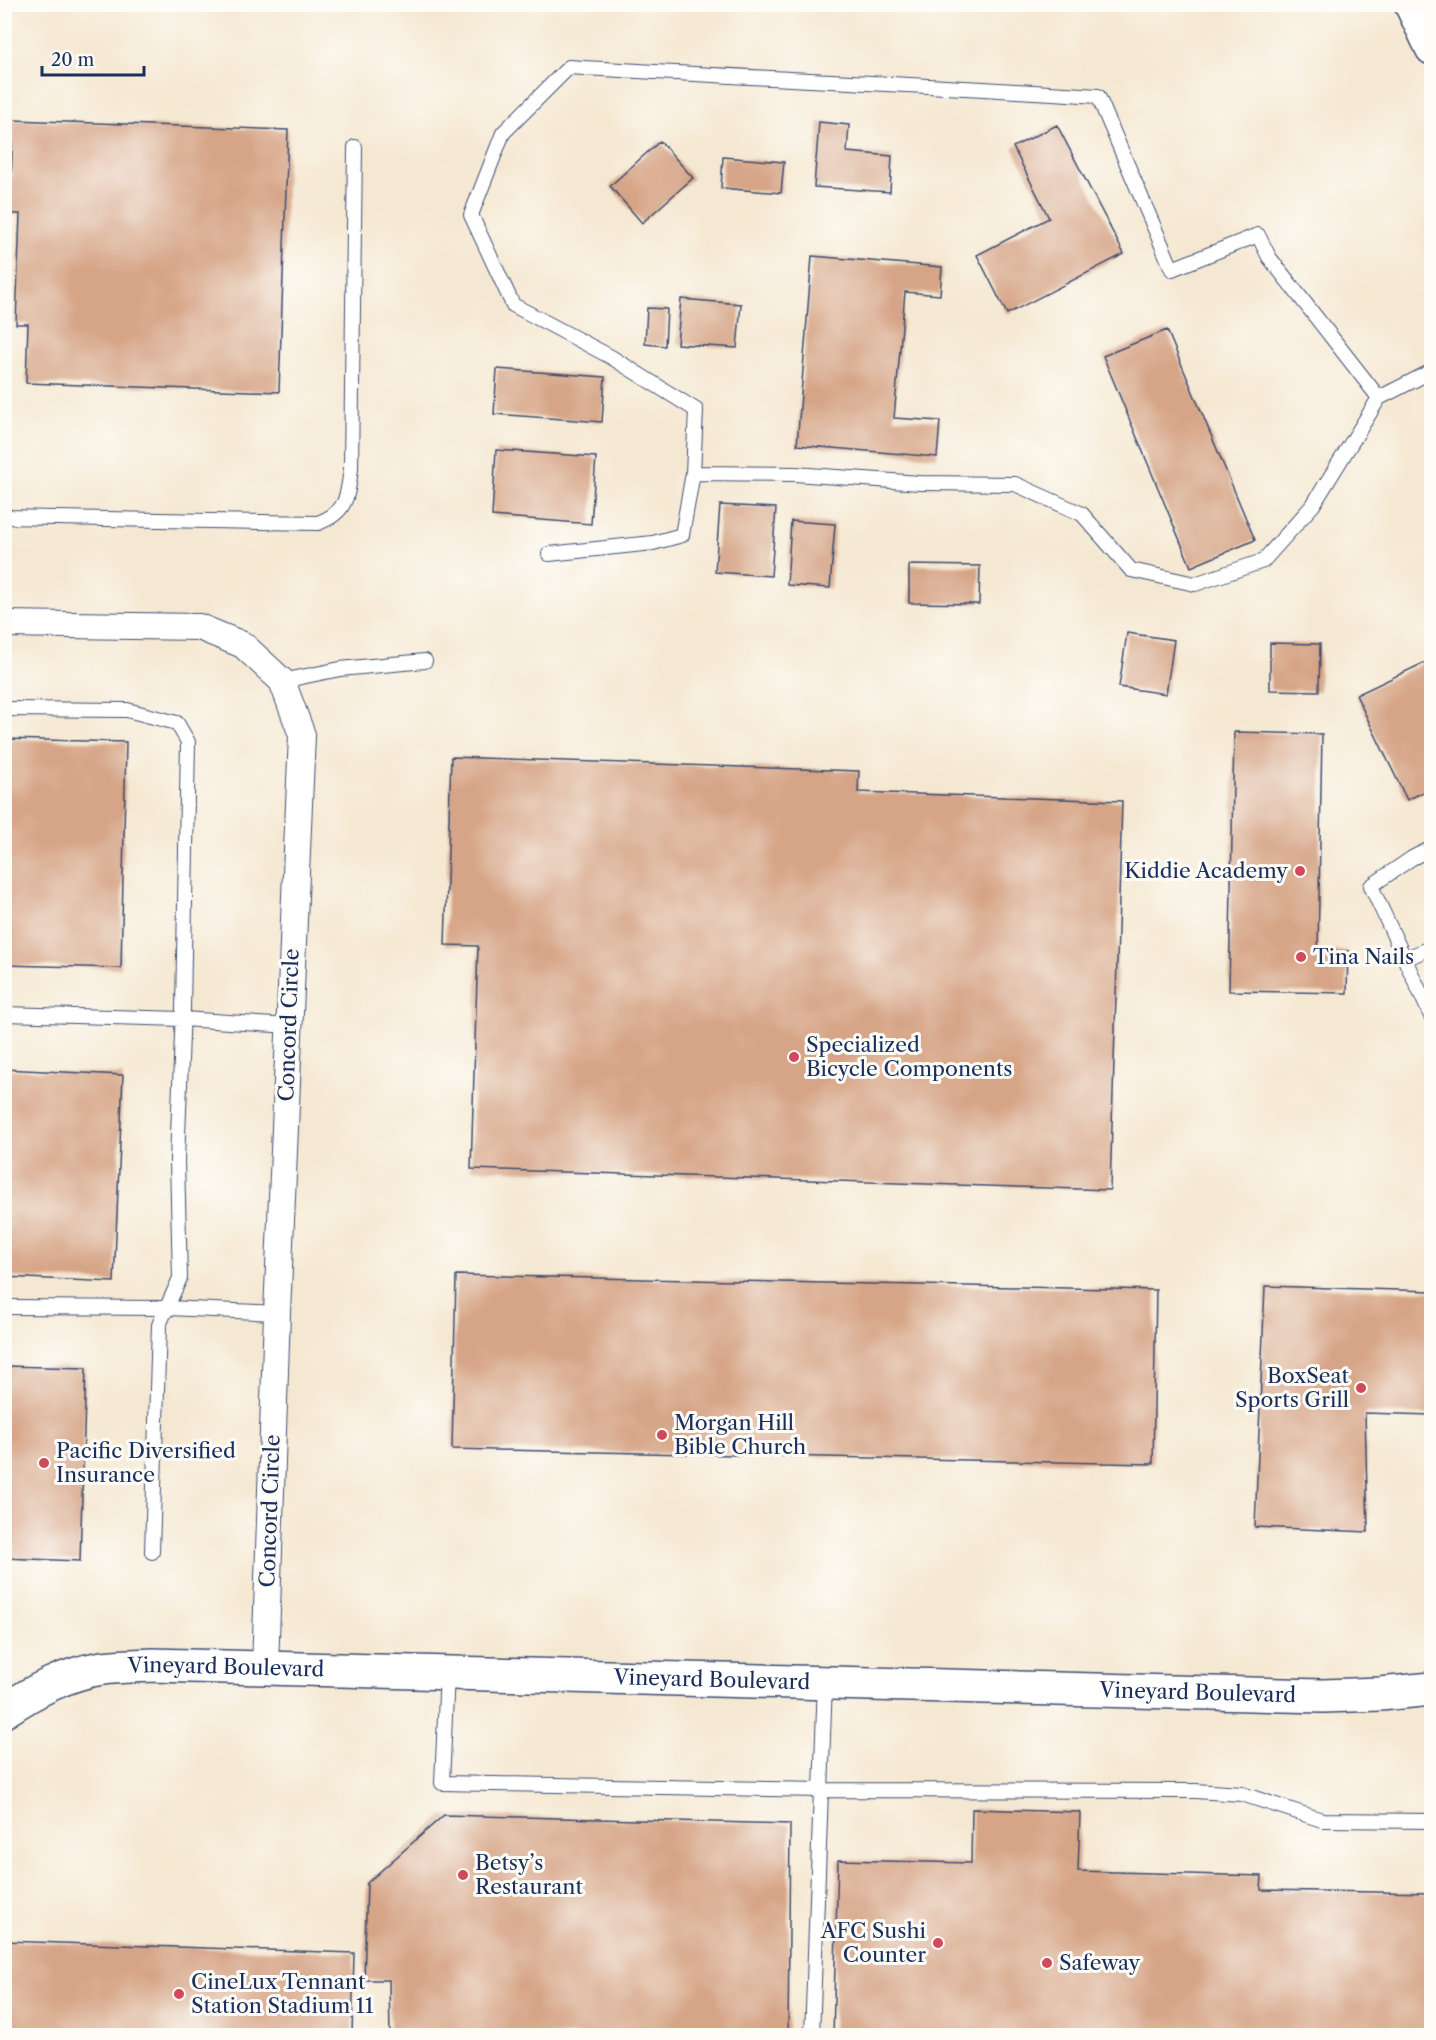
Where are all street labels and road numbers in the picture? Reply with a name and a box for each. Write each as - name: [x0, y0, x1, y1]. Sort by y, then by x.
- street label: Concord Circle: [273, 948, 304, 1102]
- street label: Concord Circle: [254, 1434, 285, 1588]
- street label: Vineyard Boulevard: [126, 1652, 325, 1682]
- street label: Vineyard Boulevard: [612, 1664, 811, 1694]
- street label: Vineyard Boulevard: [1098, 1677, 1296, 1707]

